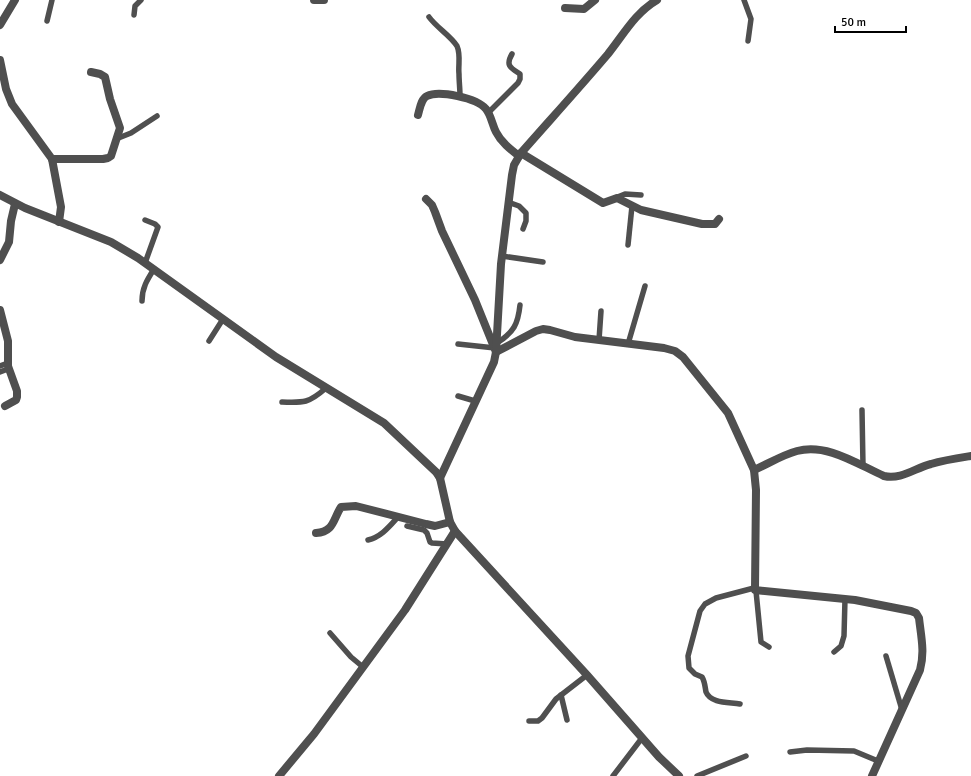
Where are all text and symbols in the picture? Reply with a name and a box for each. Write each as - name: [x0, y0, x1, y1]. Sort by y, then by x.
- scale bar: [835, 8, 906, 34]
- text: 50 m: [841, 15, 866, 30]

